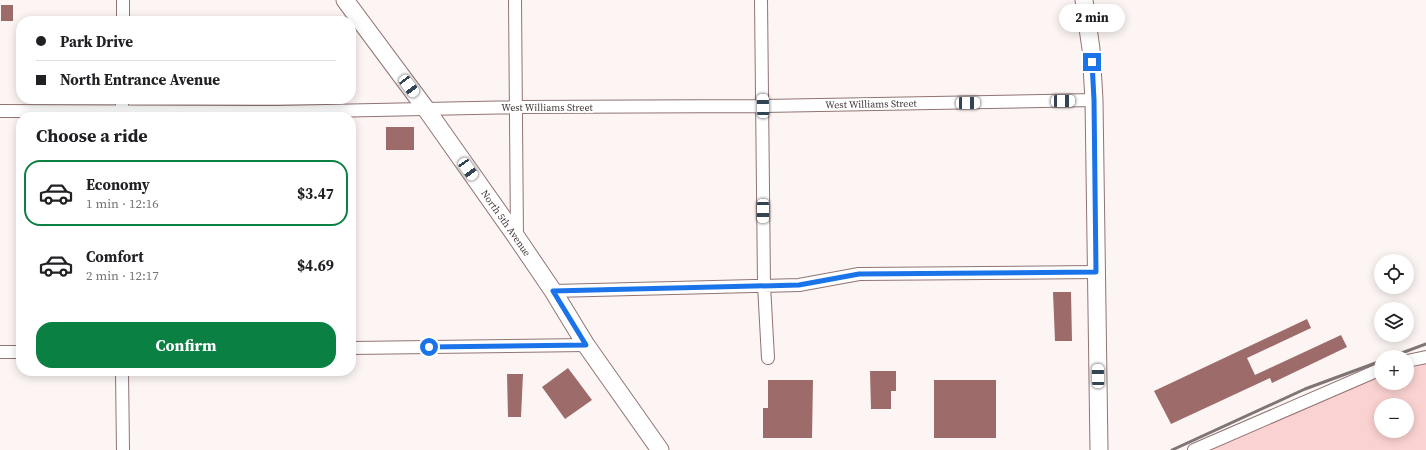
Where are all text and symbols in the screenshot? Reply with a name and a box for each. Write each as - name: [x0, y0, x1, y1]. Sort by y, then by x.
- callout: 2 min: [1059, 4, 1125, 32]
- text: 2 min: [1075, 9, 1109, 26]
- text: Park Drive: [60, 31, 133, 52]
- route end: [1083, 53, 1101, 71]
- text: North Entrance Avenue: [60, 69, 220, 90]
- car: [397, 73, 421, 99]
- car: [757, 94, 769, 118]
- car: [1051, 95, 1075, 107]
- street label: West Williams Street: [825, 97, 918, 111]
- car: [956, 97, 980, 109]
- street label: West Williams Street: [501, 101, 594, 114]
- text: Choose a ride: [36, 123, 148, 148]
- car: [456, 156, 480, 182]
- text: Economy: [86, 174, 150, 195]
- icon: car: [38, 175, 74, 211]
- text: $3.47: [297, 183, 334, 204]
- street label: North 5th Avenue: [478, 187, 534, 259]
- text: 1 min · 12:16: [86, 195, 159, 212]
- car: [757, 199, 769, 223]
- text: Comfort: [86, 246, 144, 267]
- icon: car: [38, 247, 74, 283]
- map controls: [1374, 254, 1414, 438]
- button: locate: [1374, 254, 1414, 294]
- text: $4.69: [297, 255, 334, 276]
- text: 2 min · 12:17: [86, 267, 159, 284]
- button: layers: [1374, 302, 1414, 342]
- button: Confirm: [36, 322, 336, 368]
- route start: [420, 338, 438, 356]
- button: +: [1374, 350, 1414, 390]
- car: [1092, 364, 1104, 388]
- button: −: [1374, 398, 1414, 438]

